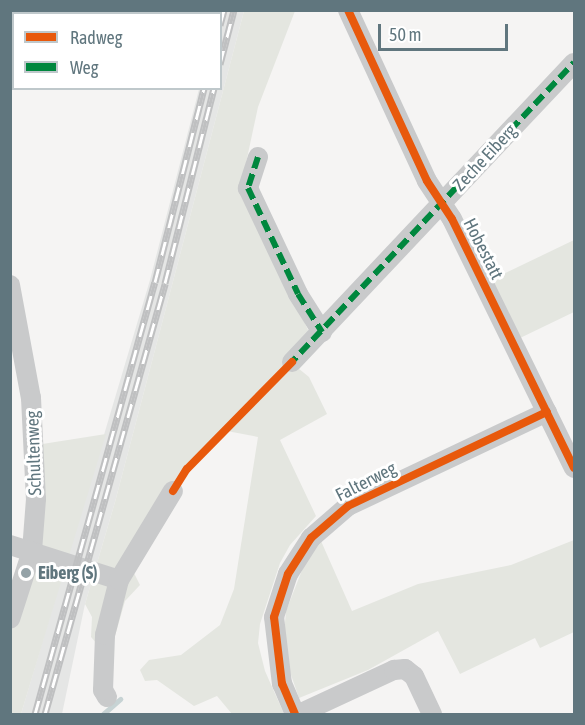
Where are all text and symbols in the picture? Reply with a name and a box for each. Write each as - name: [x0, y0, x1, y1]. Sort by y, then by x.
- legend: [12, 12, 222, 90]
- scale bar: [381, 12, 512, 50]
- text: 50 m: [389, 24, 421, 45]
- text: Radweg: [70, 27, 122, 48]
- text: Weg: [70, 57, 98, 78]
- street label: Zeche Eiberg: [449, 120, 521, 196]
- street label: Hobestatt: [458, 215, 508, 283]
- street label: Schultenweg: [22, 410, 46, 496]
- street label: Falterweg: [332, 458, 400, 506]
- place label: Eiberg (S): [38, 562, 98, 584]
- marker: Eiberg (S): [19, 566, 33, 580]

